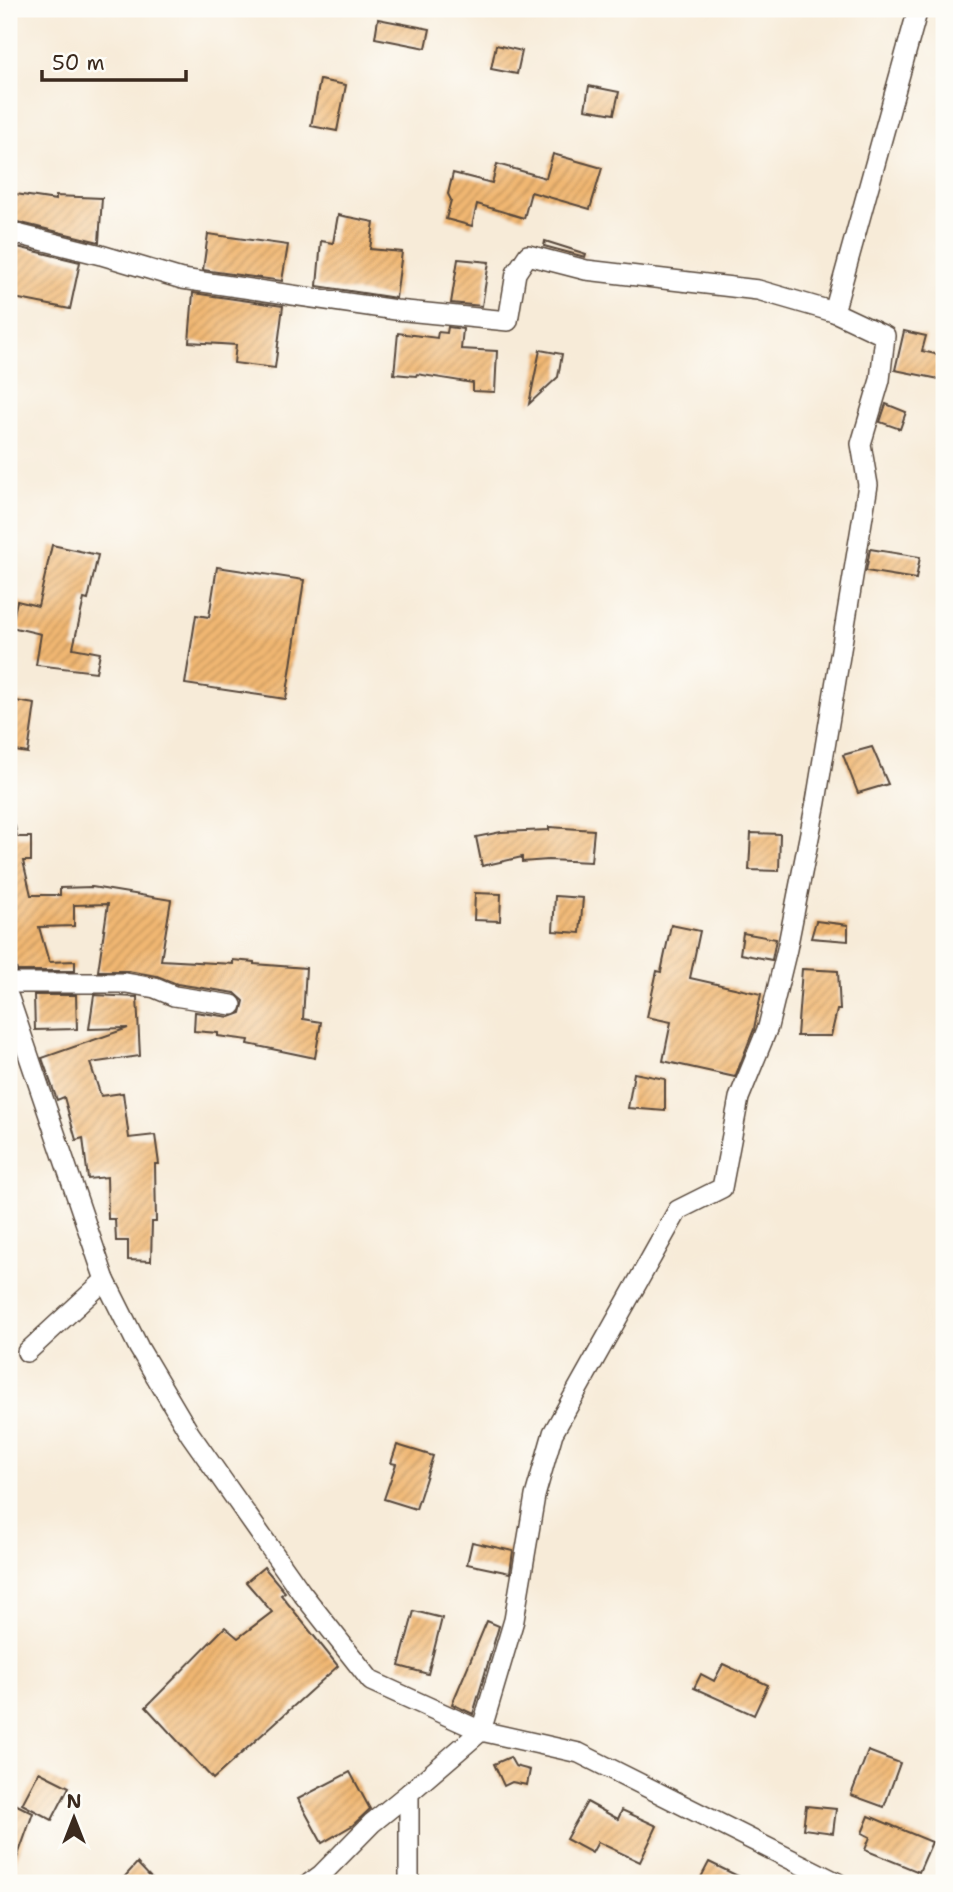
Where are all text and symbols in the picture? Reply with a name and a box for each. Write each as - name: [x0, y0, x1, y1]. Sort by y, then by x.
- scale bar: [42, 38, 186, 82]
- text: 50 m: [52, 49, 105, 77]
- north arrow: [38, 1784, 108, 1854]
- text: N: [66, 1789, 82, 1814]

